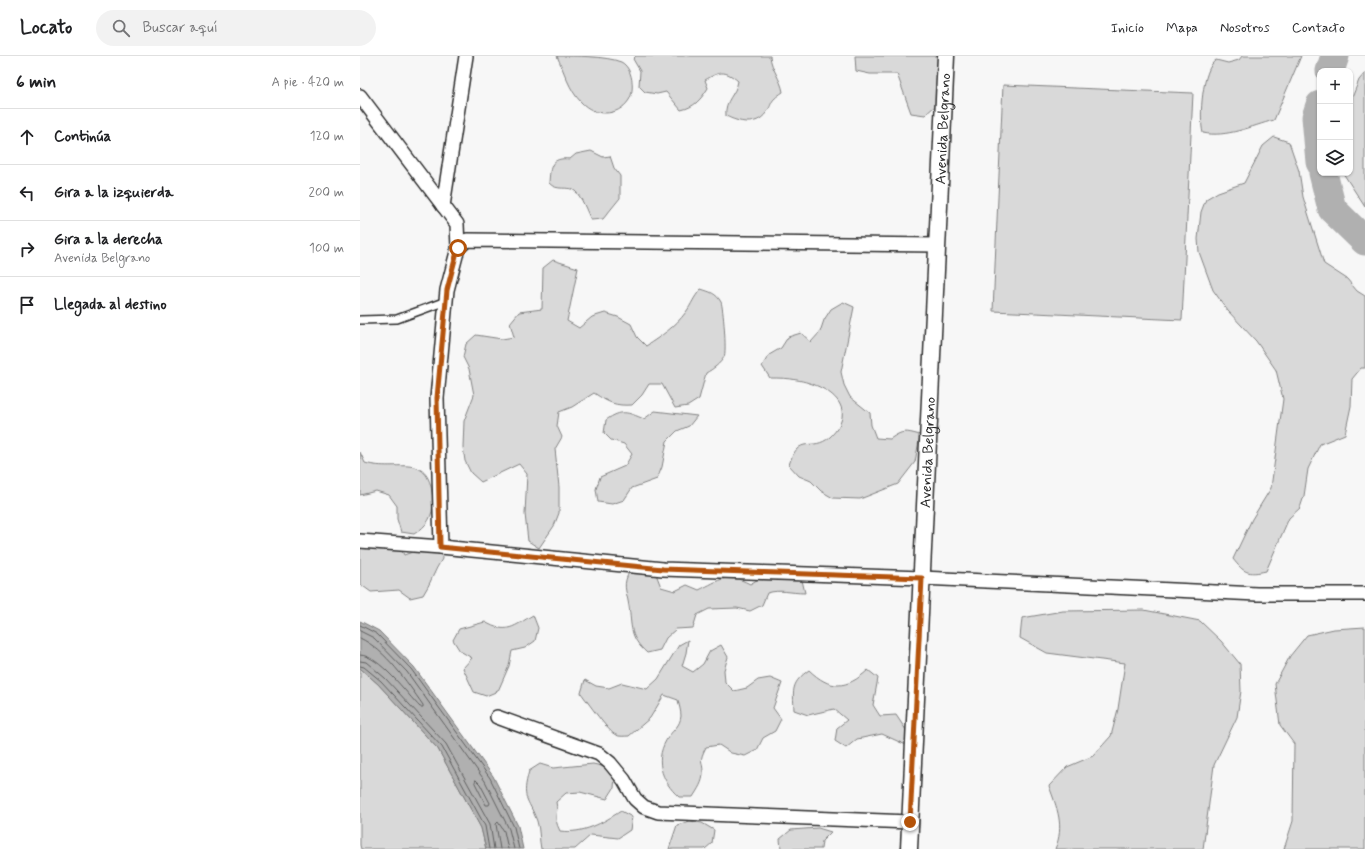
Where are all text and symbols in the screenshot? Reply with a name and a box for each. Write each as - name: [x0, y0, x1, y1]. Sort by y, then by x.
- search box: [96, 10, 376, 46]
- text: Locato: [20, 15, 72, 40]
- icon: search: [110, 17, 132, 39]
- text: Buscar aquí: [142, 18, 218, 38]
- text: Inicio: [1111, 19, 1144, 37]
- text: Mapa: [1166, 19, 1198, 37]
- text: Nosotros: [1220, 19, 1270, 37]
- text: Contacto: [1292, 19, 1345, 37]
- map controls: [1317, 68, 1353, 176]
- button: +: [1317, 68, 1353, 104]
- text: 6 min: [16, 71, 56, 93]
- street label: Avenida Belgrano: [931, 73, 956, 185]
- text: A pie · 420 m: [271, 74, 344, 91]
- button: −: [1317, 104, 1353, 140]
- icon: ahead: [16, 126, 38, 148]
- text: Continúa: [54, 127, 111, 147]
- text: 120 m: [310, 128, 344, 145]
- button: layers: [1317, 140, 1353, 176]
- icon: left: [16, 182, 38, 204]
- text: Gira a la izquierda: [54, 183, 173, 203]
- text: 200 m: [309, 184, 344, 201]
- text: Gira a la derecha: [54, 230, 163, 250]
- icon: right: [16, 238, 38, 260]
- route start: [449, 239, 467, 257]
- text: 100 m: [309, 240, 344, 257]
- text: Avenida Belgrano: [54, 250, 150, 267]
- icon: arrive: [16, 294, 38, 316]
- text: Llegada al destino: [54, 295, 167, 315]
- street label: Avenida Belgrano: [916, 396, 941, 509]
- route end: [901, 813, 919, 831]

